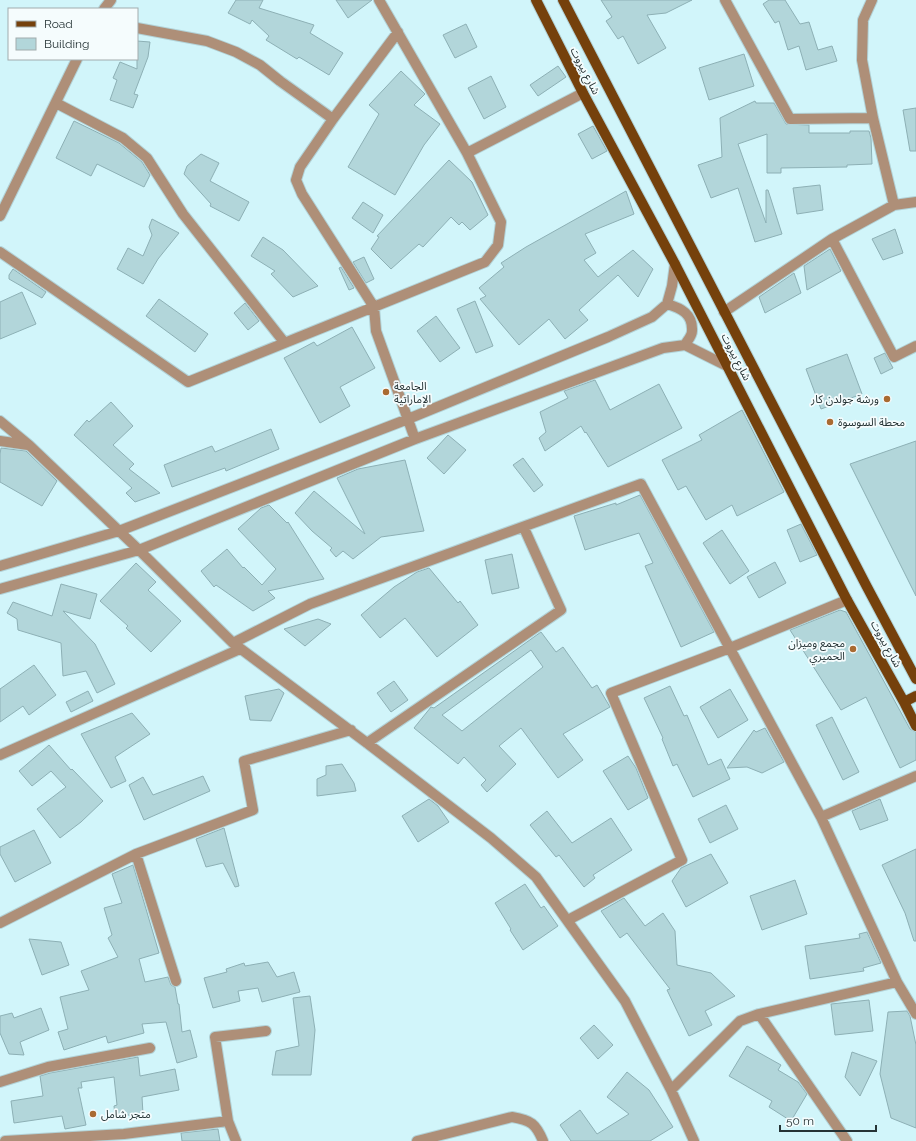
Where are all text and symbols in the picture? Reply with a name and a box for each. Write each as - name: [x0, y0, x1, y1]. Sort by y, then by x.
- legend: [8, 8, 138, 60]
- text: Road: [44, 17, 73, 31]
- text: Building: [44, 37, 90, 51]
- street label: شارع بيروت: [567, 45, 603, 98]
- street label: شارع بيروت: [718, 331, 754, 384]
- place label: الجامعة الإماراتية: [394, 380, 431, 407]
- marker: الجامعة الإماراتية: [381, 387, 391, 397]
- place label: ورشة جولدن كار: [810, 393, 879, 406]
- marker: ورشة جولدن كار: [882, 394, 892, 404]
- place label: محطة السوسوة: [838, 416, 905, 429]
- marker: محطة السوسوة: [825, 417, 835, 427]
- street label: شارع بيروت: [867, 618, 904, 670]
- place label: مجمع وميزان الحميري: [788, 637, 845, 665]
- marker: مجمع وميزان الحميري: [848, 644, 858, 654]
- scale bar: [780, 1107, 876, 1133]
- place label: متجر شامل: [101, 1108, 151, 1121]
- marker: متجر شامل: [88, 1109, 98, 1119]
- text: 50 m: [786, 1114, 814, 1128]

